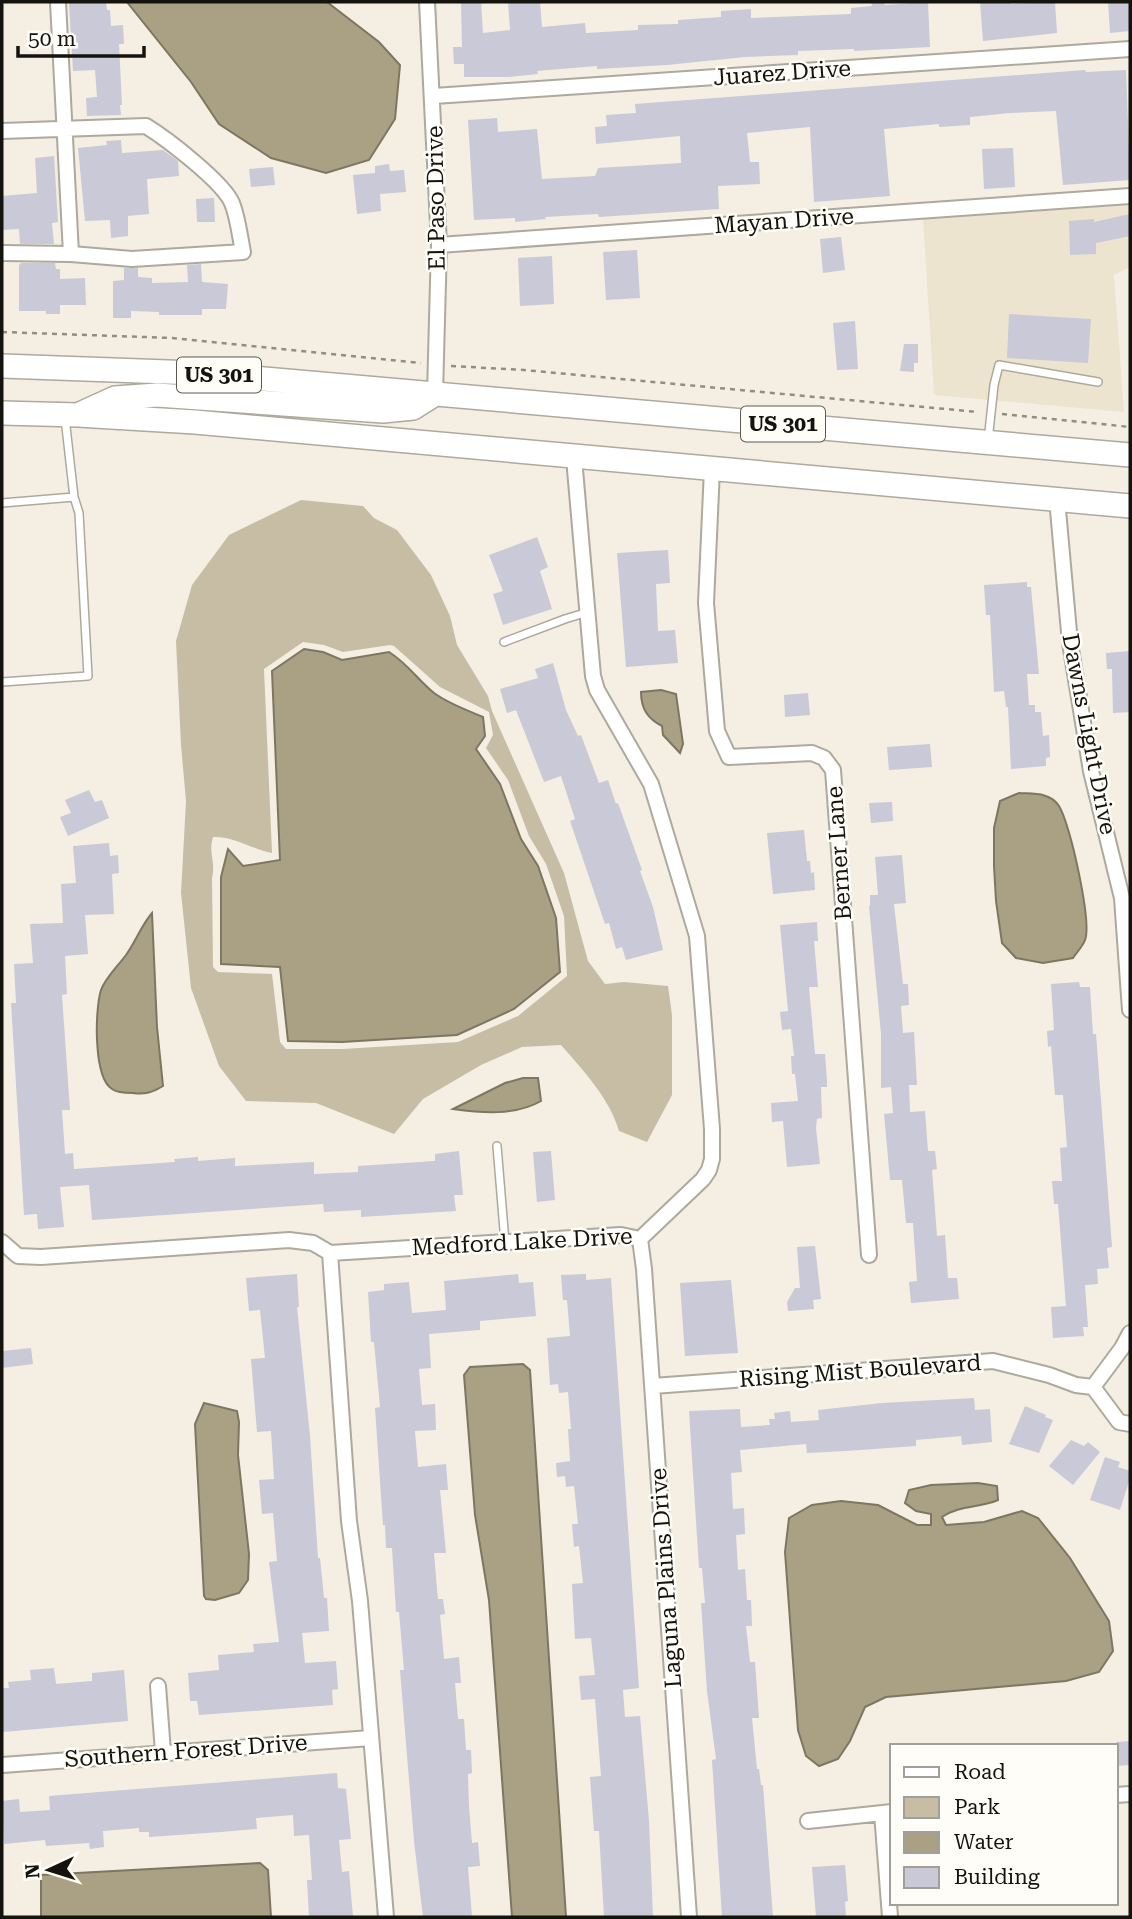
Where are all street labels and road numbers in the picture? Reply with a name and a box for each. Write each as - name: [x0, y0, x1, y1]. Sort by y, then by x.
- street label: Juarez Drive: [712, 55, 852, 91]
- street label: El Paso Drive: [421, 125, 451, 271]
- street label: Mayan Drive: [713, 203, 855, 239]
- road number: US 301: [177, 358, 261, 392]
- road number: US 301: [741, 406, 825, 442]
- street label: Dawns Light Drive: [1056, 631, 1122, 837]
- street label: Berner Lane: [821, 785, 857, 921]
- street label: Medford Lake Drive: [411, 1223, 633, 1261]
- street label: Rising Mist Boulevard: [738, 1349, 982, 1393]
- street label: Laguna Plains Drive: [645, 1467, 687, 1689]
- street label: Southern Forest Drive: [64, 1729, 308, 1773]

